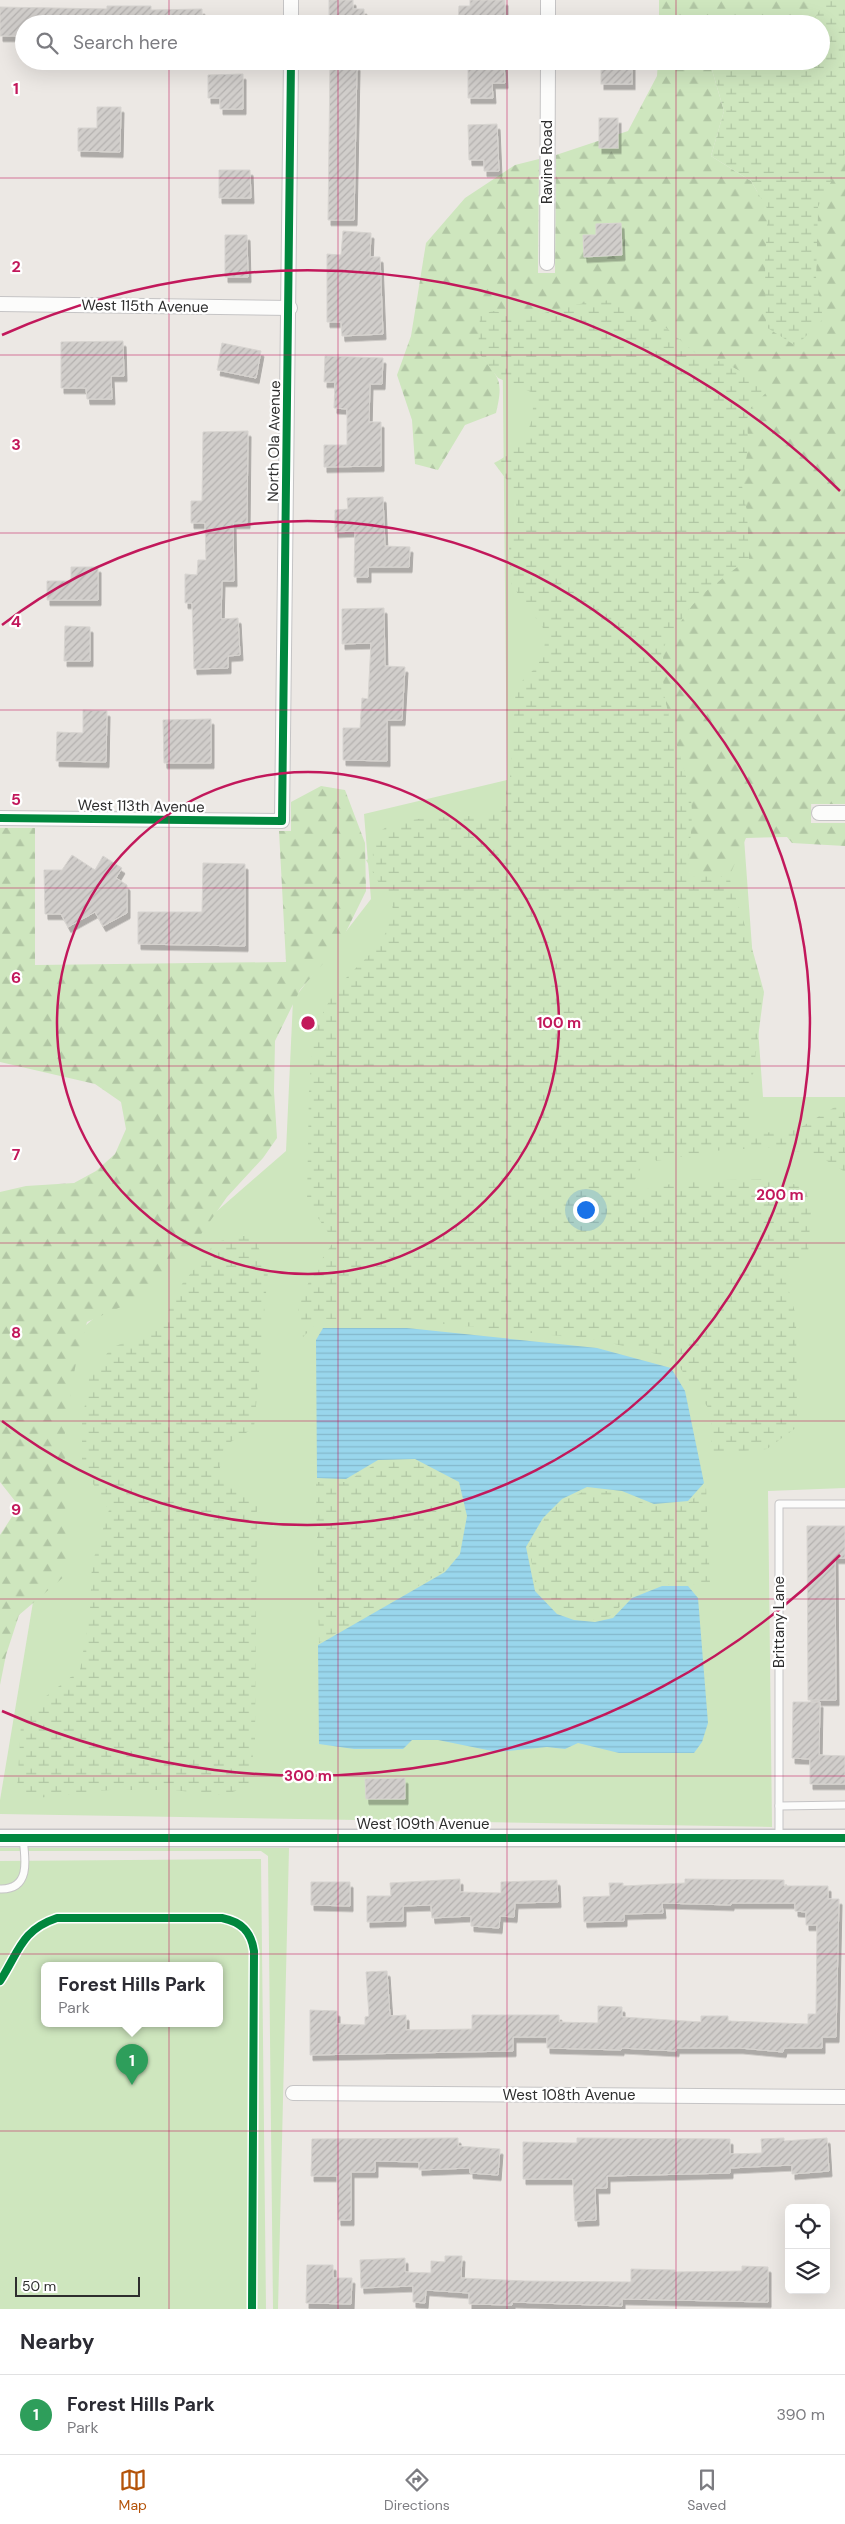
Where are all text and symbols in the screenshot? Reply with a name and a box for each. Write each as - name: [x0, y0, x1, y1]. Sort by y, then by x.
- search box: [15, 15, 830, 70]
- icon: search: [33, 29, 61, 57]
- text: Search here: [73, 30, 178, 55]
- text: 1: [13, 78, 19, 99]
- street label: Ravine Road: [537, 120, 557, 204]
- text: 2: [11, 256, 21, 277]
- street label: West 115th Avenue: [81, 295, 209, 317]
- street label: North Ola Avenue: [263, 380, 285, 502]
- text: 3: [11, 434, 21, 455]
- text: 4: [11, 611, 21, 632]
- text: 5: [11, 789, 21, 810]
- street label: West 113th Avenue: [77, 795, 205, 817]
- text: 6: [11, 967, 21, 988]
- text: 100 m: [537, 1013, 581, 1033]
- centre of rings: [299, 1014, 317, 1032]
- text: 7: [12, 1144, 21, 1165]
- text: 200 m: [756, 1185, 804, 1205]
- your location: [573, 1197, 599, 1223]
- text: 8: [11, 1322, 21, 1343]
- text: 9: [11, 1499, 21, 1520]
- street label: Brittany Lane: [769, 1576, 789, 1668]
- text: 300 m: [284, 1766, 332, 1786]
- street label: West 109th Avenue: [356, 1814, 490, 1834]
- popup: [41, 1962, 223, 2027]
- text: Forest Hills Park: [58, 1972, 206, 1997]
- text: Park: [58, 1997, 90, 2018]
- pin: 1: [116, 2044, 148, 2085]
- street label: West 108th Avenue: [503, 2085, 635, 2105]
- map controls: [785, 2204, 830, 2294]
- button: locate: [785, 2204, 830, 2249]
- button: layers: [785, 2249, 830, 2294]
- scale bar: [15, 2274, 140, 2297]
- text: 50 m: [22, 2277, 56, 2295]
- text: Nearby: [20, 2328, 94, 2356]
- text: Forest Hills Park: [67, 2392, 215, 2417]
- text: 1: [33, 2404, 39, 2425]
- text: 390 m: [777, 2404, 825, 2425]
- text: Park: [67, 2417, 99, 2438]
- tab: Map: [119, 2466, 147, 2514]
- tab: Directions: [384, 2466, 450, 2514]
- tab: Saved: [687, 2466, 726, 2514]

